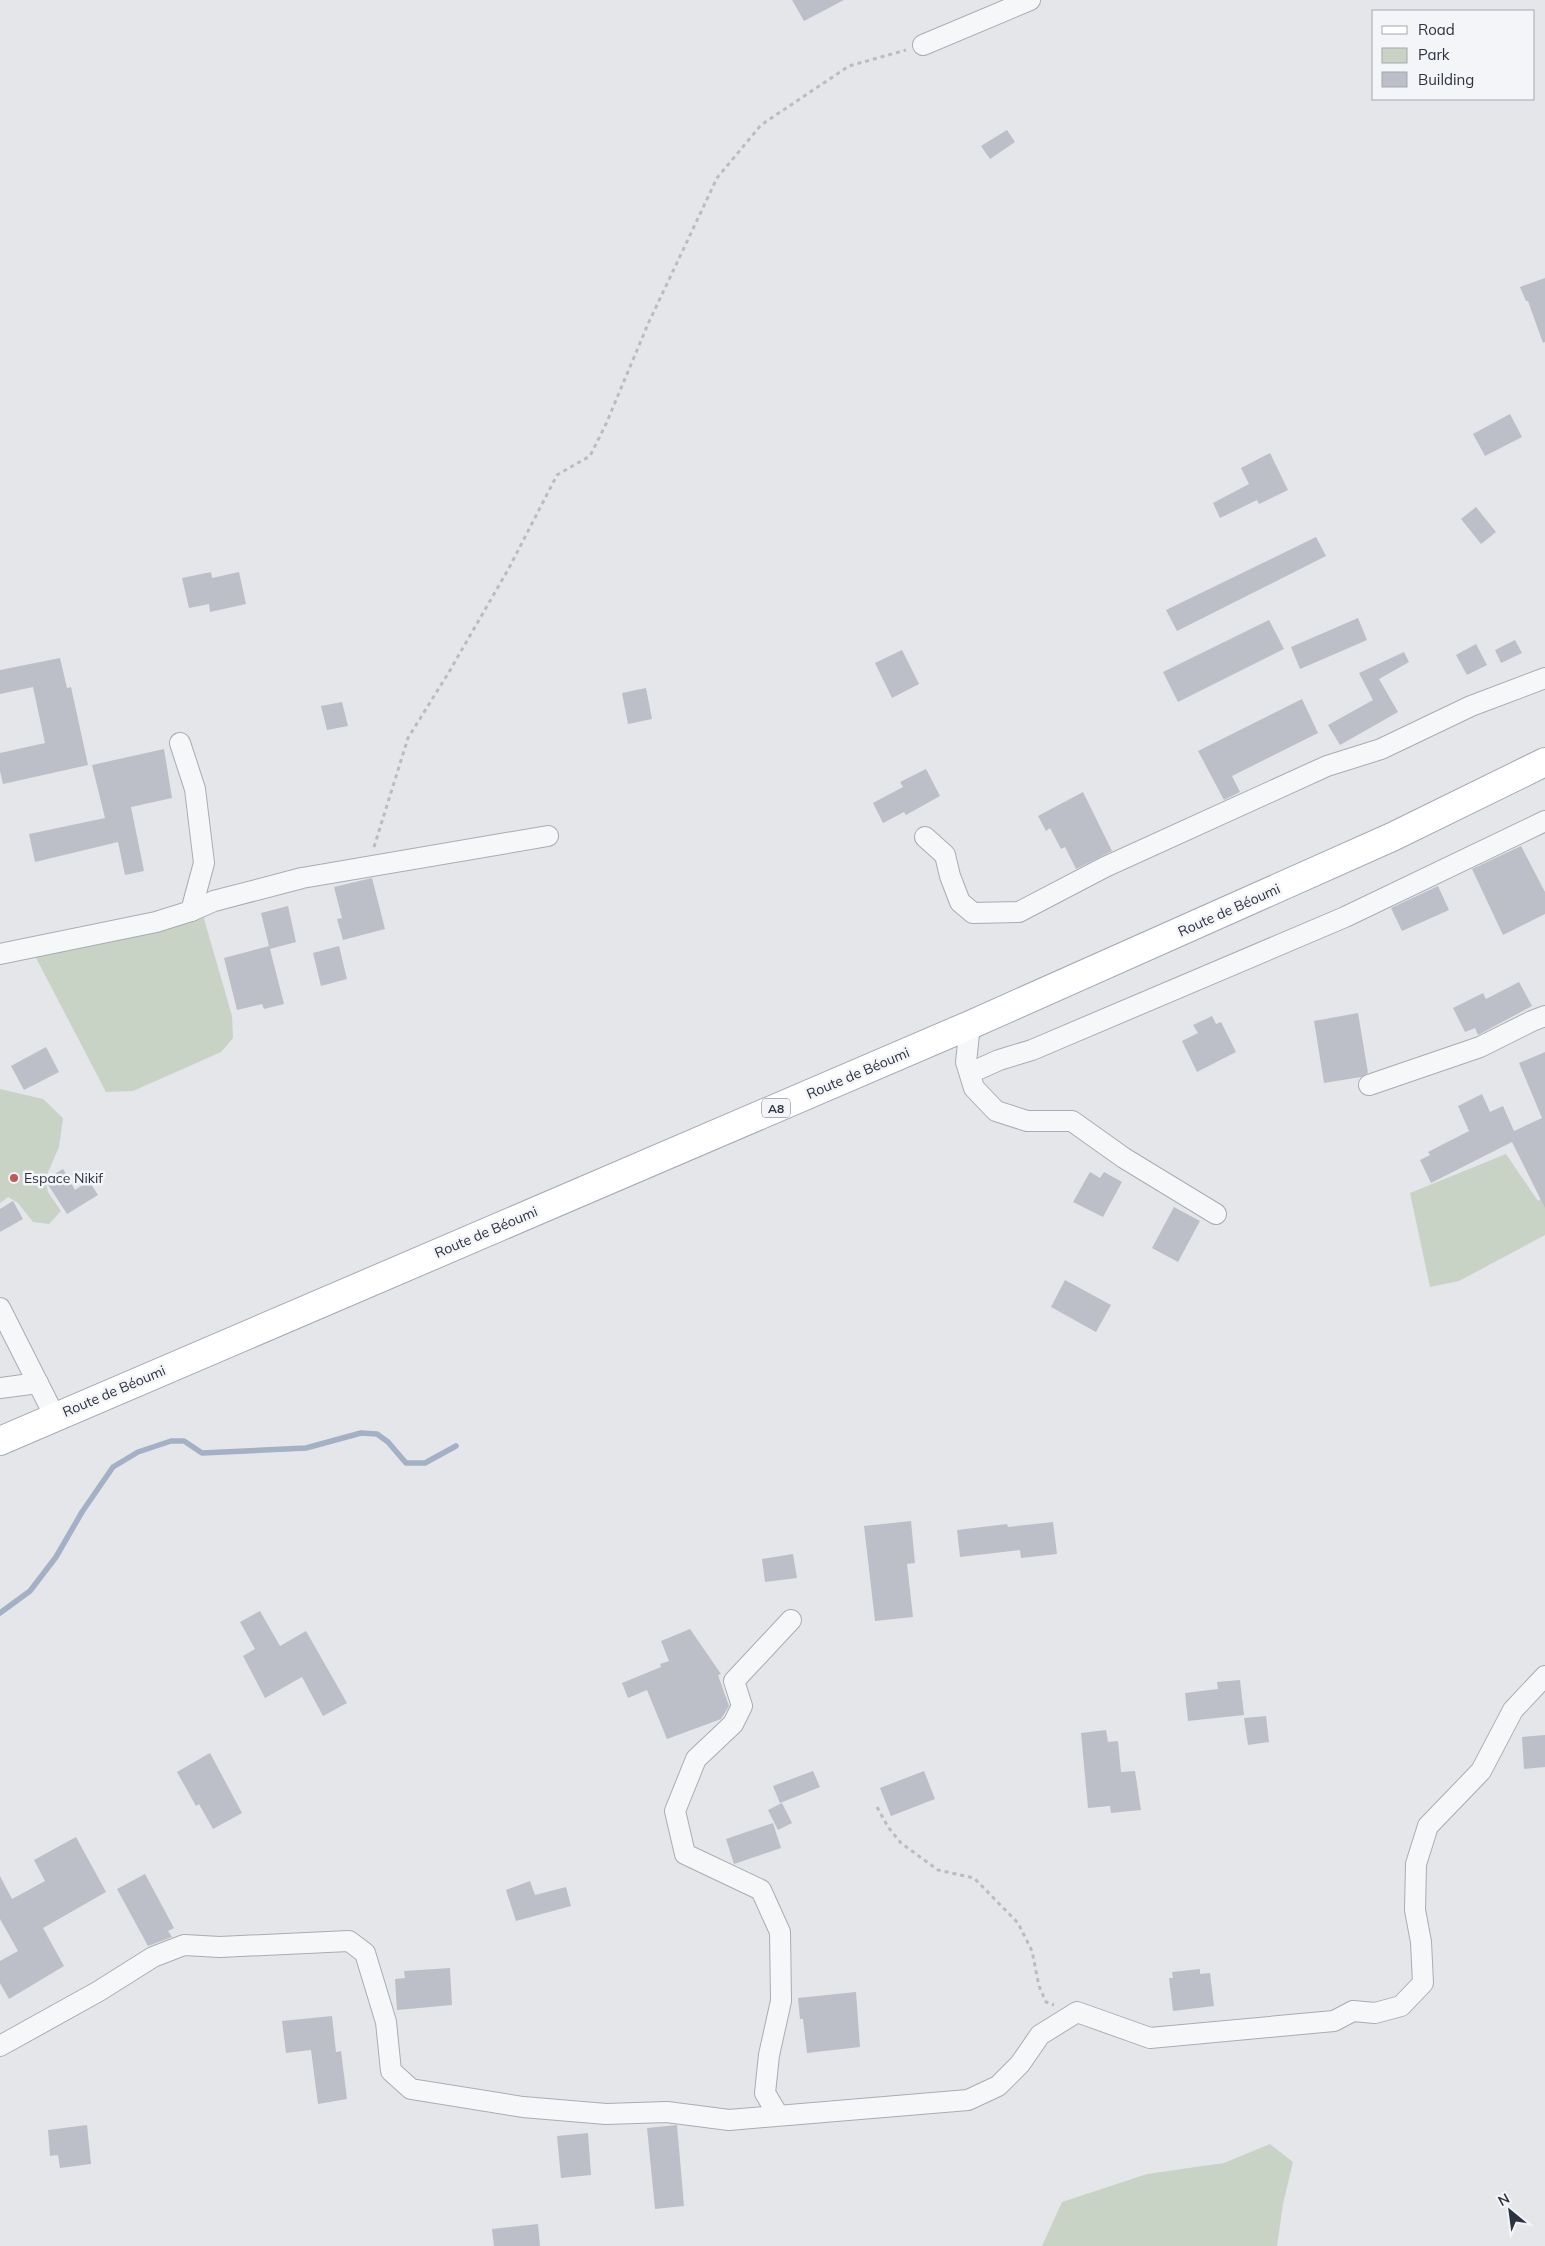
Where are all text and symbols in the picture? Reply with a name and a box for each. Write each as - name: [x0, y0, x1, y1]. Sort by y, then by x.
- legend: [1372, 10, 1535, 100]
- text: Road: [1418, 20, 1455, 39]
- text: Park: [1418, 45, 1450, 64]
- text: Building: [1418, 70, 1474, 89]
- street label: Route de Béoumi: [1175, 879, 1283, 941]
- street label: Route de Béoumi: [804, 1043, 912, 1103]
- road number: A8: [762, 1098, 790, 1118]
- place label: Espace Nikif: [24, 1169, 103, 1187]
- marker: Espace Nikif: [8, 1172, 20, 1184]
- street label: Route de Béoumi: [432, 1202, 540, 1262]
- street label: Route de Béoumi: [60, 1361, 168, 1421]
- north arrow: [1485, 2186, 1535, 2236]
- text: N: [1495, 2189, 1513, 2210]

